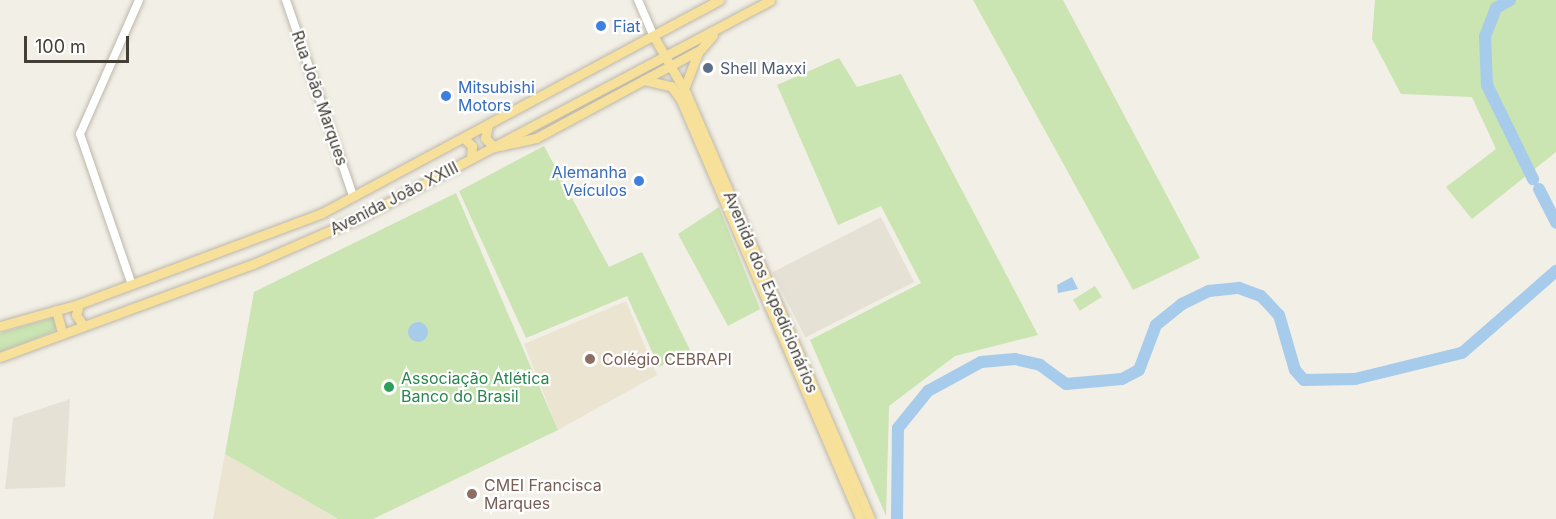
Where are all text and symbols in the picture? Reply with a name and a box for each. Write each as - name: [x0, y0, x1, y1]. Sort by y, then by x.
- place label: Fiat: [613, 16, 641, 36]
- marker: Fiat: [594, 19, 608, 33]
- scale bar: [27, 24, 132, 62]
- street label: Rua João Marques: [288, 28, 352, 168]
- text: 100 m: [35, 36, 86, 57]
- place label: Shell Maxxi: [720, 58, 806, 78]
- marker: Shell Maxxi: [701, 61, 715, 75]
- place label: Mitsubishi Motors: [458, 77, 535, 115]
- marker: Mitsubishi Motors: [439, 89, 453, 103]
- street label: Avenida João XXIII: [327, 157, 461, 239]
- place label: Alemanha Veículos: [552, 162, 627, 200]
- marker: Alemanha Veículos: [632, 174, 646, 188]
- street label: Avenida dos Expedicionários: [720, 188, 822, 396]
- place label: Colégio CEBRAPI: [602, 349, 732, 369]
- marker: Colégio CEBRAPI: [583, 352, 597, 366]
- place label: Associação Atlética Banco do Brasil: [401, 368, 549, 406]
- marker: Associação Atlética Banco do Brasil: [382, 380, 396, 394]
- place label: CMEI Francisca Marques: [484, 475, 602, 513]
- marker: CMEI Francisca Marques: [465, 487, 479, 501]

